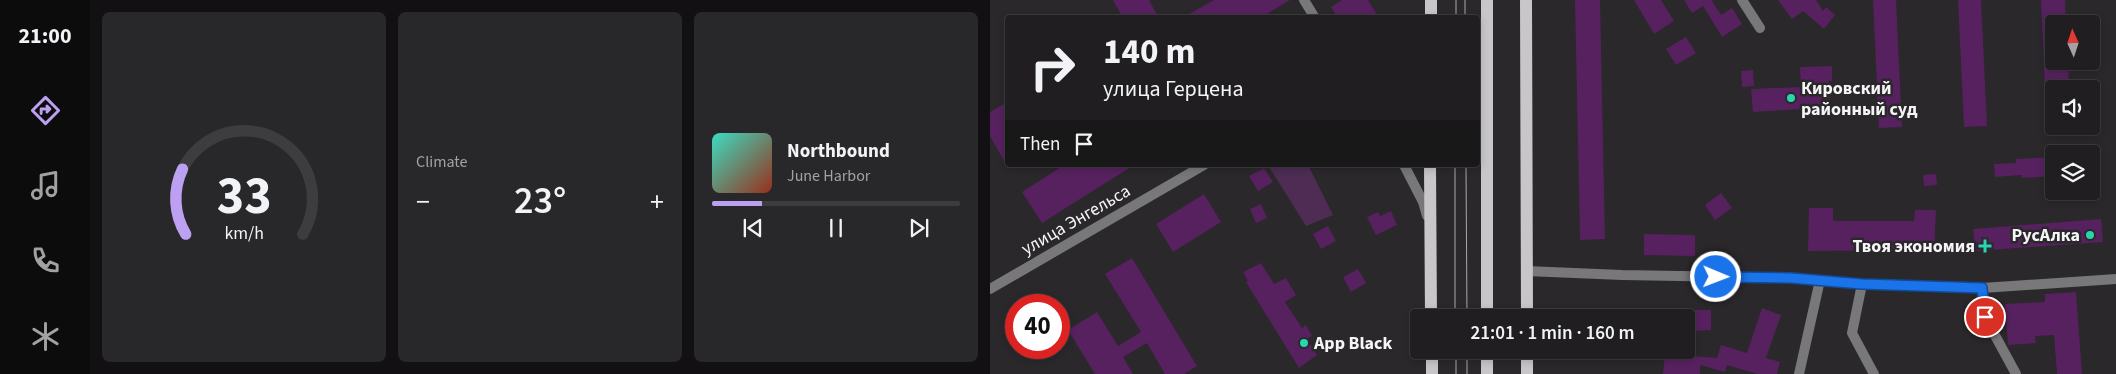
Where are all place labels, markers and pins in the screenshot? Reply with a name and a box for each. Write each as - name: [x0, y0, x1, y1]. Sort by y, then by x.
- place label: Кировский районный суд: [1801, 76, 1918, 122]
- marker: Кировский районный суд: [1785, 92, 1797, 104]
- place label: РусАлка: [2011, 223, 2080, 248]
- marker: РусАлка: [2084, 229, 2096, 241]
- place label: Твоя экономия: [1853, 234, 1975, 259]
- marker: Твоя экономия: [1979, 240, 1991, 252]
- pin: [1964, 296, 2006, 338]
- place label: App Black: [1313, 331, 1392, 356]
- marker: App Black: [1298, 337, 1310, 349]

